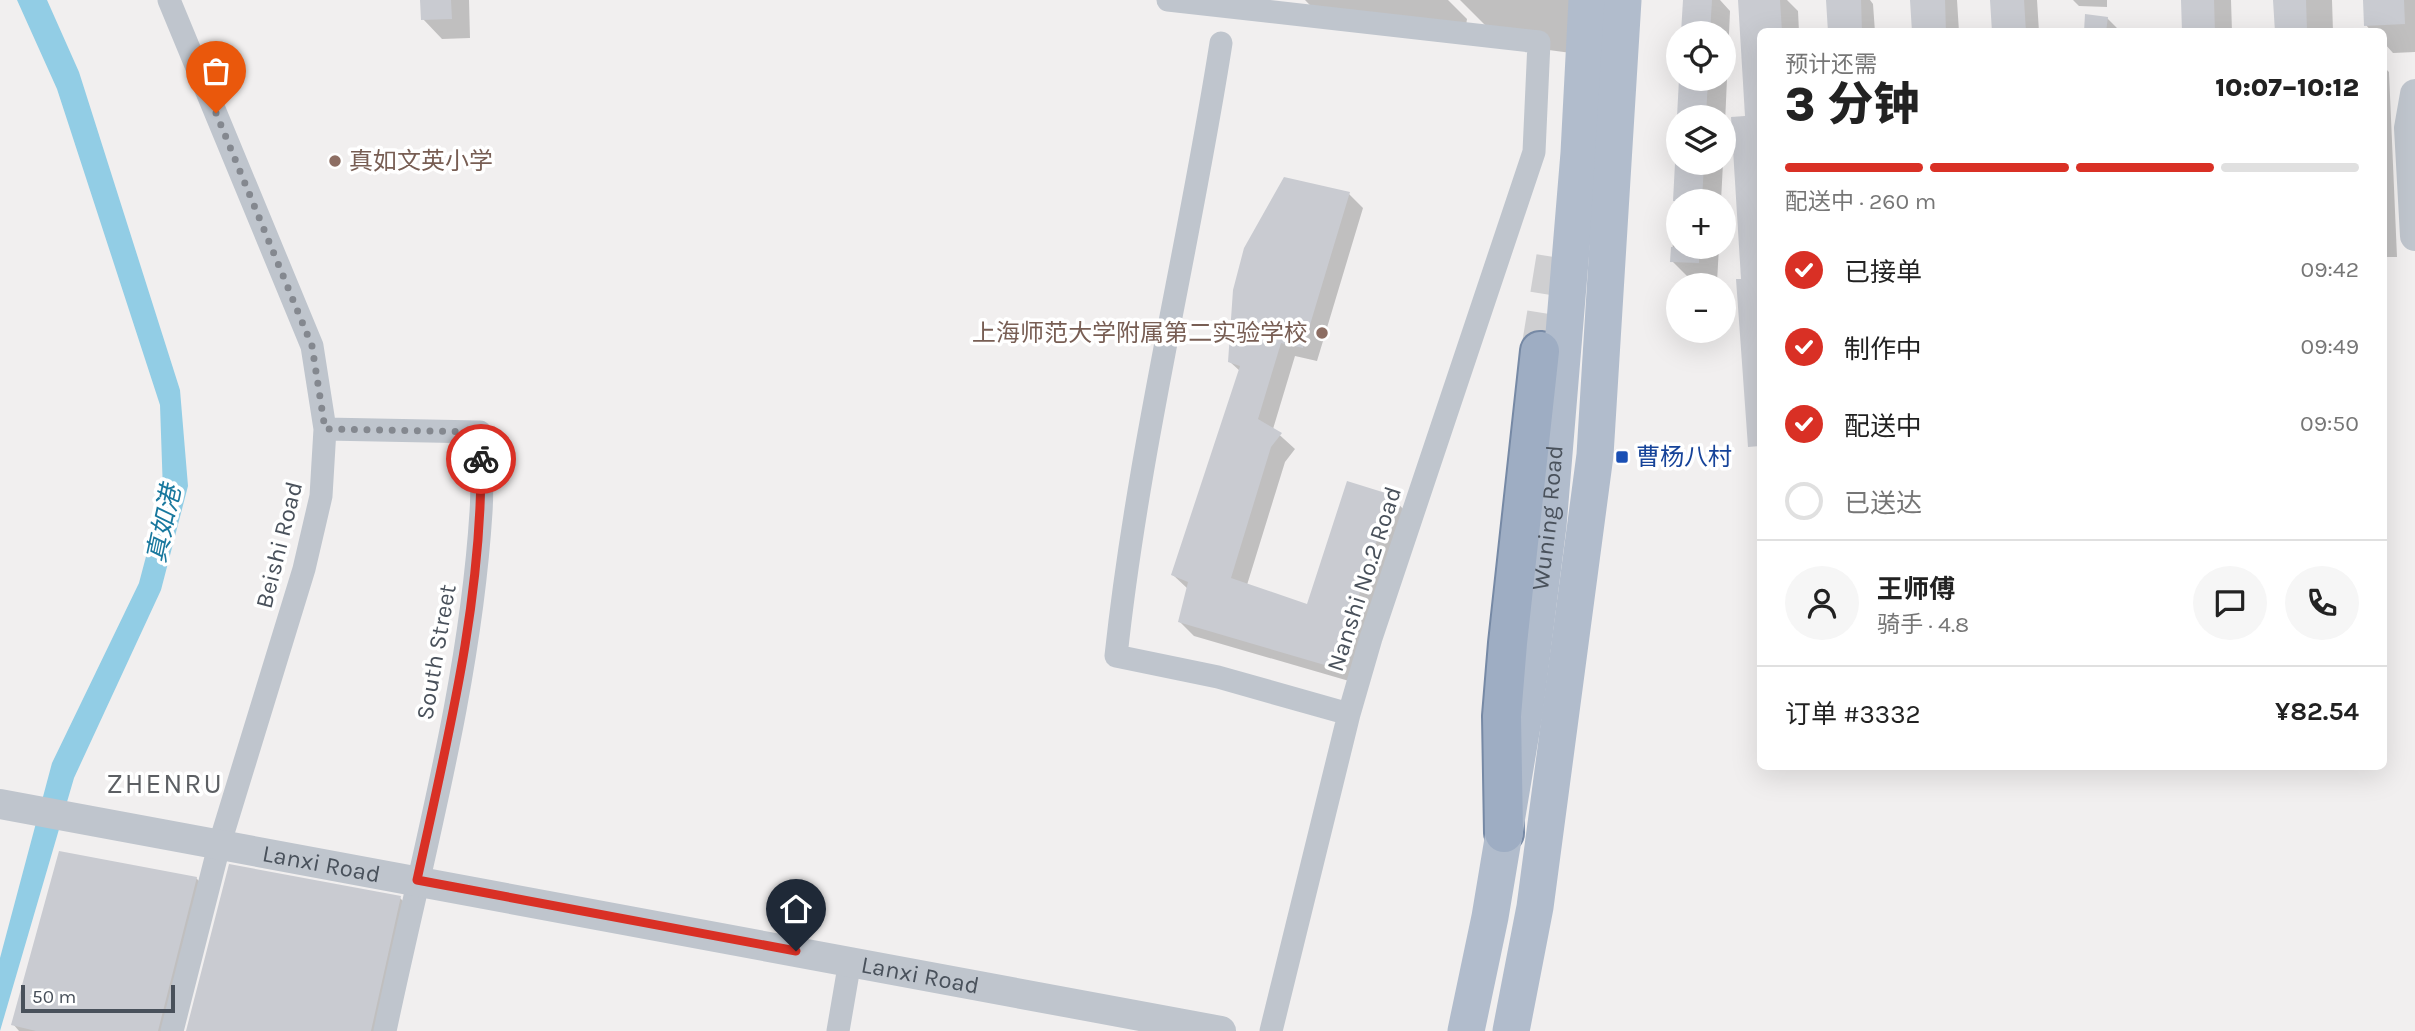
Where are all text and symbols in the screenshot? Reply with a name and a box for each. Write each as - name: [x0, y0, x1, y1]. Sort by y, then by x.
- map controls: [1666, 21, 1736, 343]
- button: locate: [1666, 21, 1736, 91]
- pin: [186, 41, 246, 113]
- text: 预计还需: [1785, 51, 1877, 78]
- icon: bag: [197, 52, 235, 90]
- text: 10:07–10:12: [2215, 72, 2359, 103]
- text: 3 分钟: [1785, 78, 1920, 132]
- button: layers: [1666, 105, 1736, 175]
- place label: 真如文英小学: [349, 147, 493, 175]
- marker: 真如文英小学: [327, 153, 343, 169]
- text: 配送中 · 260 m: [1785, 188, 1936, 215]
- button: +: [1666, 189, 1736, 259]
- icon: check: [1785, 251, 1823, 289]
- text: 09:42: [2301, 256, 2359, 283]
- text: 已接单: [1844, 257, 1922, 288]
- button: −: [1666, 273, 1736, 343]
- place label: 上海师范大学附属第二实验学校: [972, 319, 1308, 347]
- marker: 上海师范大学附属第二实验学校: [1314, 325, 1330, 341]
- icon: check: [1785, 328, 1823, 366]
- text: 09:49: [2301, 333, 2359, 360]
- text: 制作中: [1844, 334, 1922, 365]
- icon: check: [1785, 405, 1823, 443]
- text: 09:50: [2300, 410, 2359, 437]
- text: 配送中: [1844, 411, 1922, 442]
- courier: [446, 424, 516, 494]
- icon: bike: [462, 440, 500, 478]
- place label: 曹杨八村: [1636, 443, 1732, 471]
- street label: Wuning Road: [1526, 444, 1569, 592]
- marker: 曹杨八村: [1614, 449, 1630, 465]
- water label: 真如港: [141, 479, 188, 565]
- street label: Beishi Road: [250, 479, 308, 611]
- street label: Nanshi No.2 Road: [1321, 483, 1407, 675]
- text: 已送达: [1844, 488, 1922, 519]
- button: person: [1785, 566, 1859, 640]
- button: chat: [2193, 566, 2267, 640]
- button: phone: [2285, 566, 2359, 640]
- text: 王师傅: [1877, 574, 1955, 605]
- street label: South Street: [410, 582, 462, 722]
- text: 骑手 · 4.8: [1877, 611, 1969, 638]
- text: ¥82.54: [2275, 696, 2359, 727]
- text: 订单 #3332: [1785, 699, 1921, 730]
- district label: ZHENRU: [106, 767, 224, 800]
- street label: Lanxi Road: [260, 839, 383, 888]
- pin: [766, 879, 826, 951]
- icon: home: [777, 890, 815, 928]
- street label: Lanxi Road: [859, 950, 981, 1000]
- scale bar: [21, 982, 175, 1014]
- text: 50 m: [32, 986, 76, 1008]

